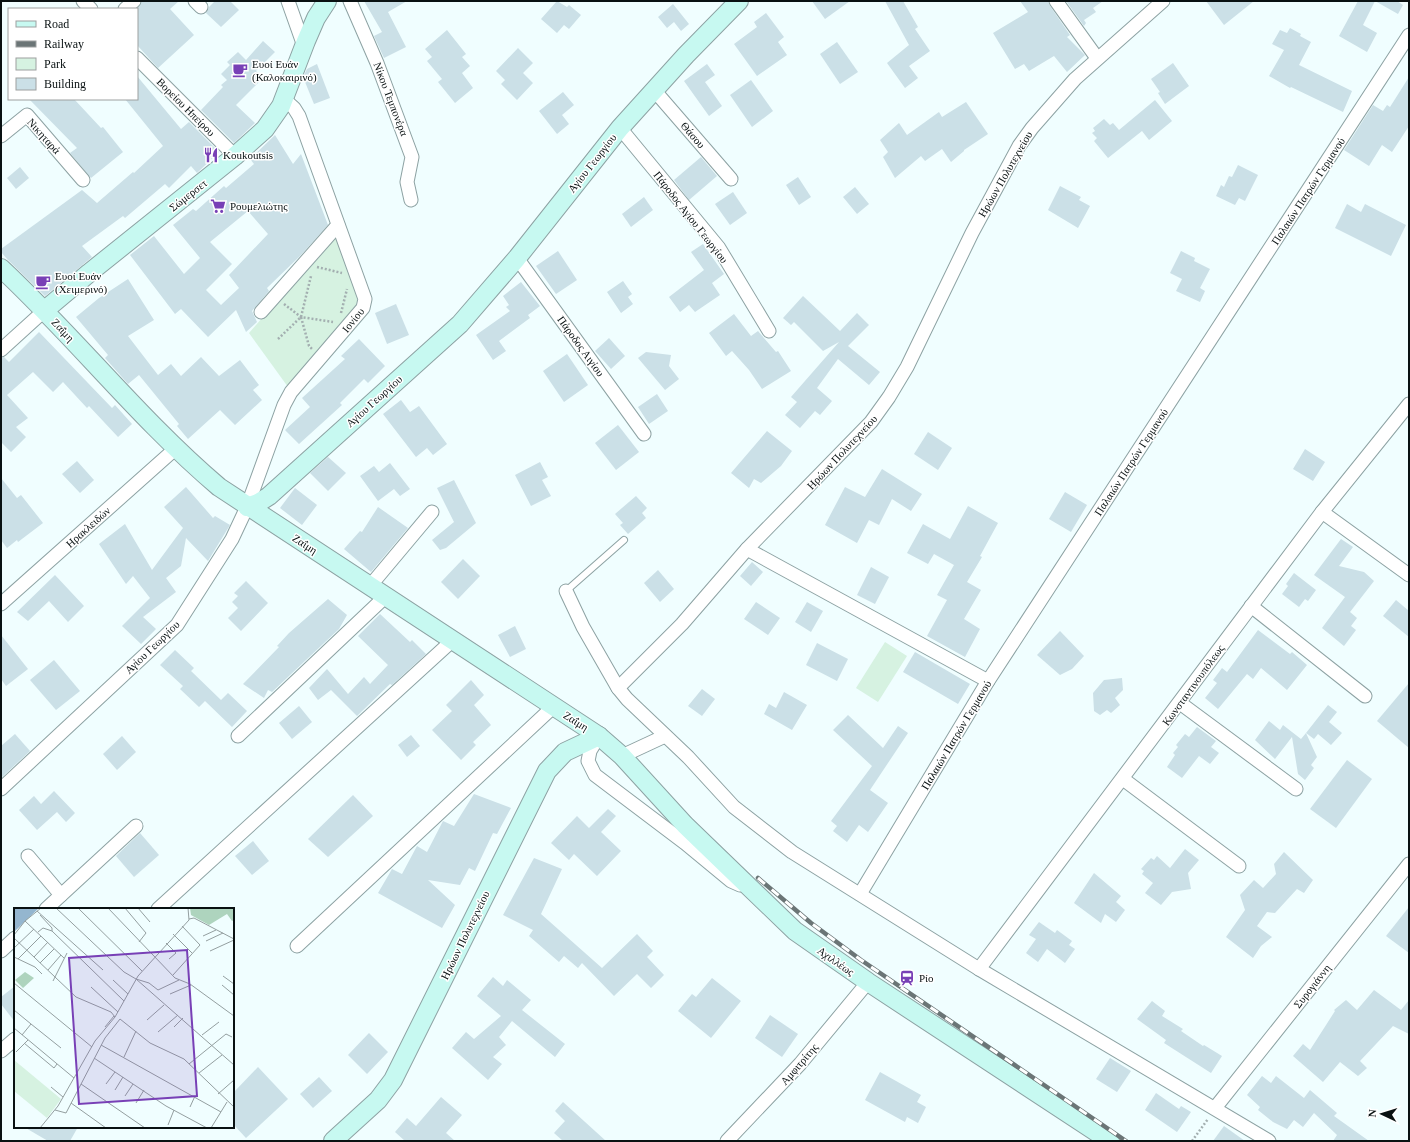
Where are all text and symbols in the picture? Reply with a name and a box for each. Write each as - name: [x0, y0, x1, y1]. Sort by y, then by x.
- legend: [8, 8, 138, 100]
- text: Road: [44, 17, 69, 31]
- text: Railway: [44, 37, 84, 51]
- text: Park: [44, 57, 66, 71]
- place label: Ευοί Ευάν (Καλοκαιρινό): [252, 58, 317, 84]
- street label: Νίκου Τεμπονέρα: [371, 60, 411, 138]
- cafe icon: Ευοί Ευάν (Καλοκαιρινό): [231, 61, 249, 79]
- street label: Βορείου Ηπείρου: [154, 75, 218, 139]
- text: Building: [44, 77, 86, 91]
- street label: Νικηταρά: [25, 116, 63, 156]
- street label: Θάσου: [678, 120, 708, 151]
- street label: Ηρώων Πολυτεχνείου: [976, 128, 1035, 219]
- street label: Αγίου Γεωργίου: [565, 131, 619, 195]
- street label: Παλαιών Πατρών Γερμανού: [1269, 135, 1347, 247]
- restaurant icon: Koukoutsis: [202, 146, 220, 164]
- place label: Koukoutsis: [223, 149, 273, 161]
- street label: Πάροδος Αγίου Γεωργίου: [651, 169, 731, 266]
- street label: Σώμερσετ: [167, 176, 210, 213]
- supermarket icon: Ρουμελιώτης: [209, 197, 227, 215]
- place label: Ρουμελιώτης: [230, 200, 288, 212]
- place label: Ευοί Ευάν (Χειμερινό): [55, 270, 108, 296]
- cafe icon: Ευοί Ευάν (Χειμερινό): [34, 273, 52, 291]
- street label: Ιονίου: [340, 305, 367, 335]
- street label: Πάροδος Αιγίου: [555, 314, 607, 379]
- street label: Ζαΐμη: [49, 316, 77, 344]
- street label: Αγίου Γεωργίου: [344, 372, 405, 429]
- street label: Παλαιών Πατρών Γερμανού: [1092, 406, 1170, 518]
- street label: Ηρώων Πολυτεχνείου: [805, 412, 880, 492]
- street label: Ηρακλειδών: [64, 504, 112, 550]
- street label: Ζαΐμη: [290, 532, 320, 557]
- street label: Αγίου Γεωργίου: [122, 618, 182, 676]
- street label: Κωνσταντινουπόλεως: [1160, 642, 1227, 728]
- street label: Παλαιών Πατρών Γερμανού: [919, 678, 994, 792]
- street label: Ζαΐμη: [561, 709, 591, 733]
- street label: Ηρώων Πολυτεχνείου: [438, 888, 492, 981]
- inset map: [14, 908, 234, 1128]
- street label: Αχιλλέως: [815, 944, 857, 978]
- street label: Συρογιάννη: [1291, 962, 1333, 1010]
- station icon: Ρίο: [898, 969, 916, 987]
- place label: Ρίο: [919, 972, 934, 984]
- street label: Αμφιτρίτης: [778, 1041, 821, 1087]
- north arrow: [1362, 1094, 1402, 1134]
- text: N: [1366, 1109, 1378, 1118]

